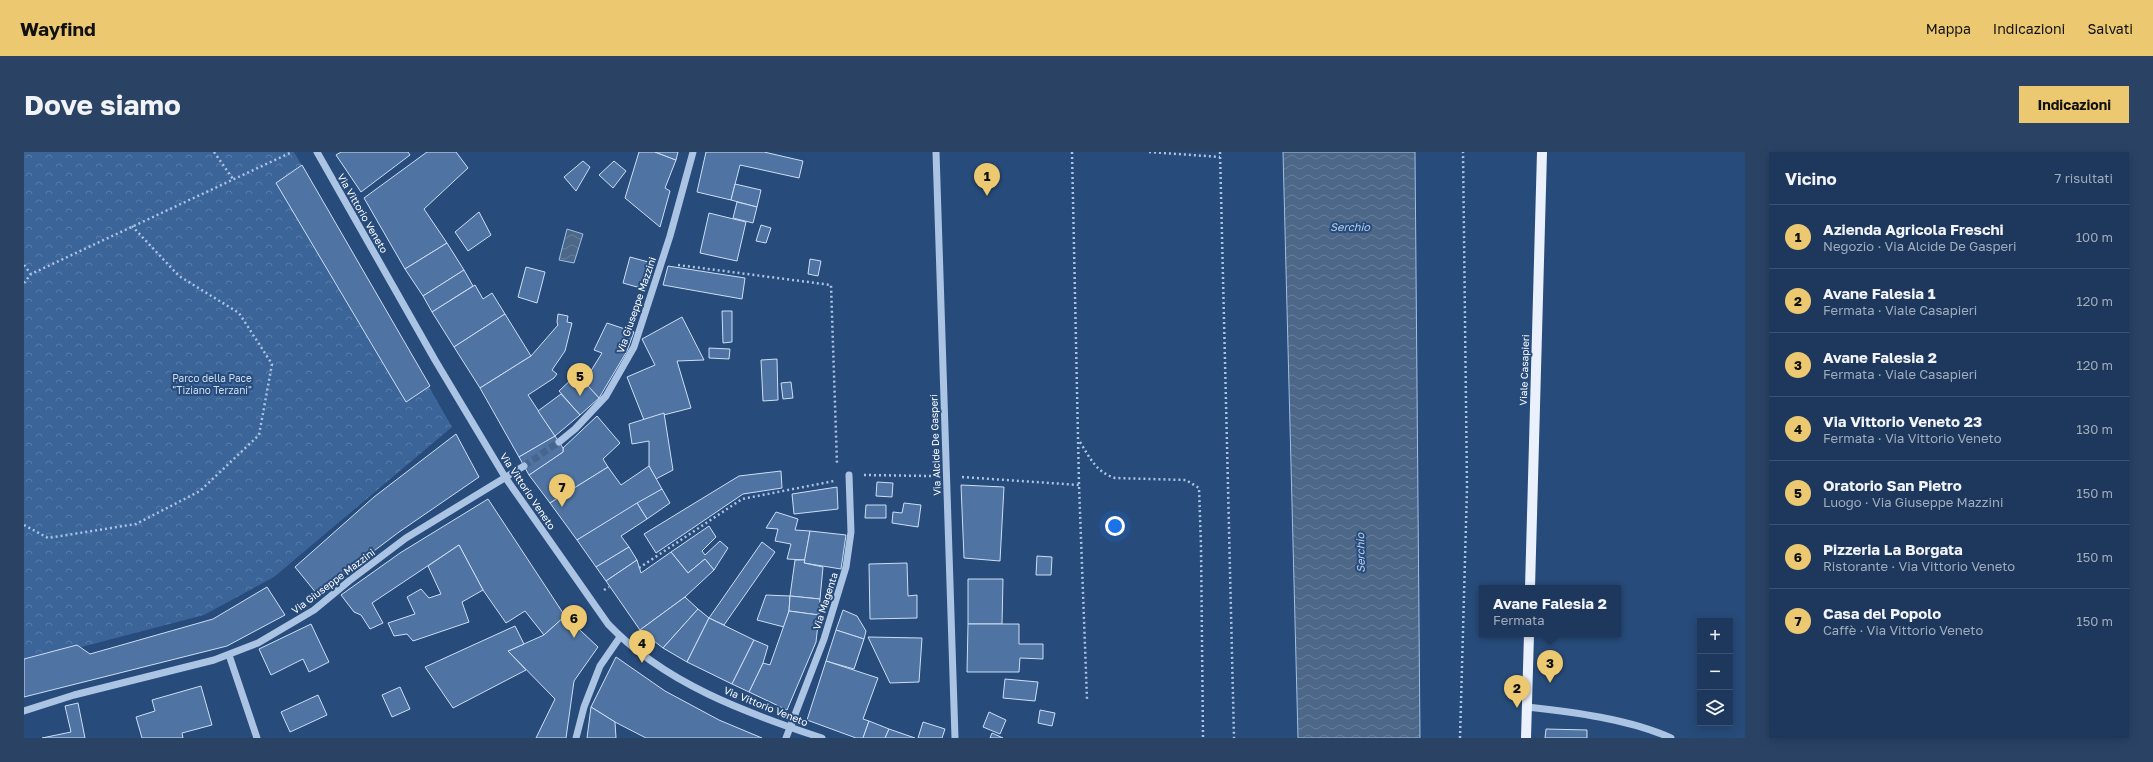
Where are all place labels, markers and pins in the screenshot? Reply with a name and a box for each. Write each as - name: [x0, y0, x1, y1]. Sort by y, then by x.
- pin: 1: [974, 163, 1000, 196]
- pin: 5: [567, 363, 593, 396]
- pin: 7: [549, 474, 575, 507]
- pin: 6: [561, 605, 587, 638]
- pin: 4: [629, 630, 655, 663]
- pin: 3: [1537, 650, 1563, 683]
- pin: 2: [1504, 675, 1530, 708]

